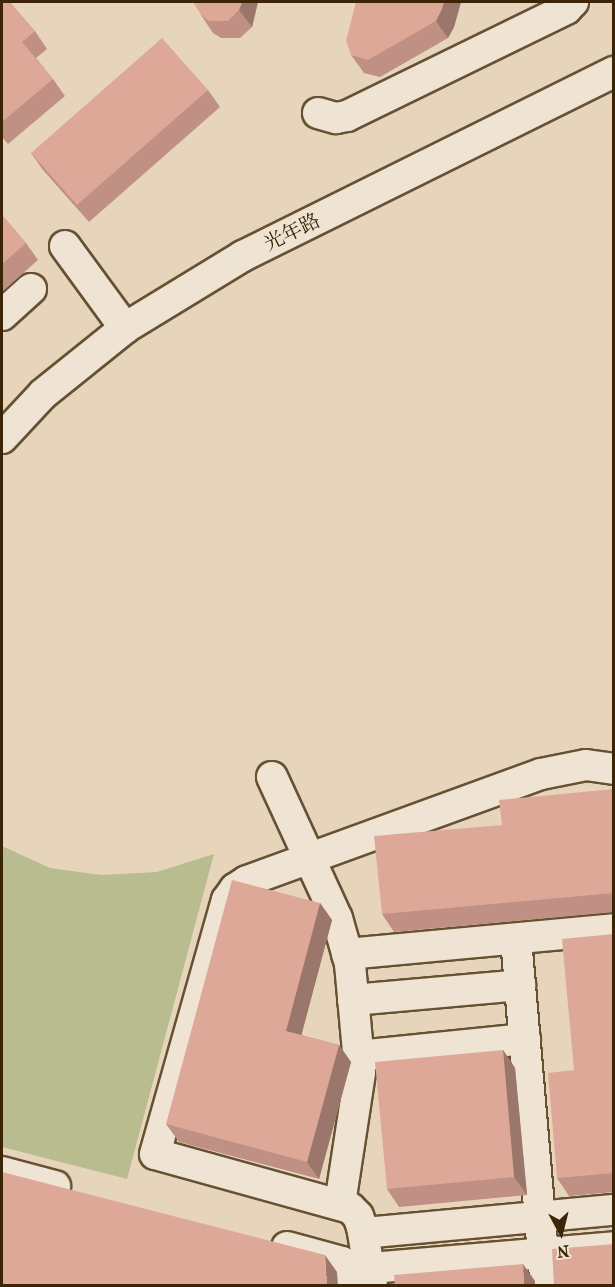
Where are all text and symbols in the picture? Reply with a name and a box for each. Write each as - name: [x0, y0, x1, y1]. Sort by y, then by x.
- street label: 光年路: [260, 208, 324, 256]
- north arrow: [531, 1203, 591, 1263]
- text: N: [556, 1241, 570, 1262]

